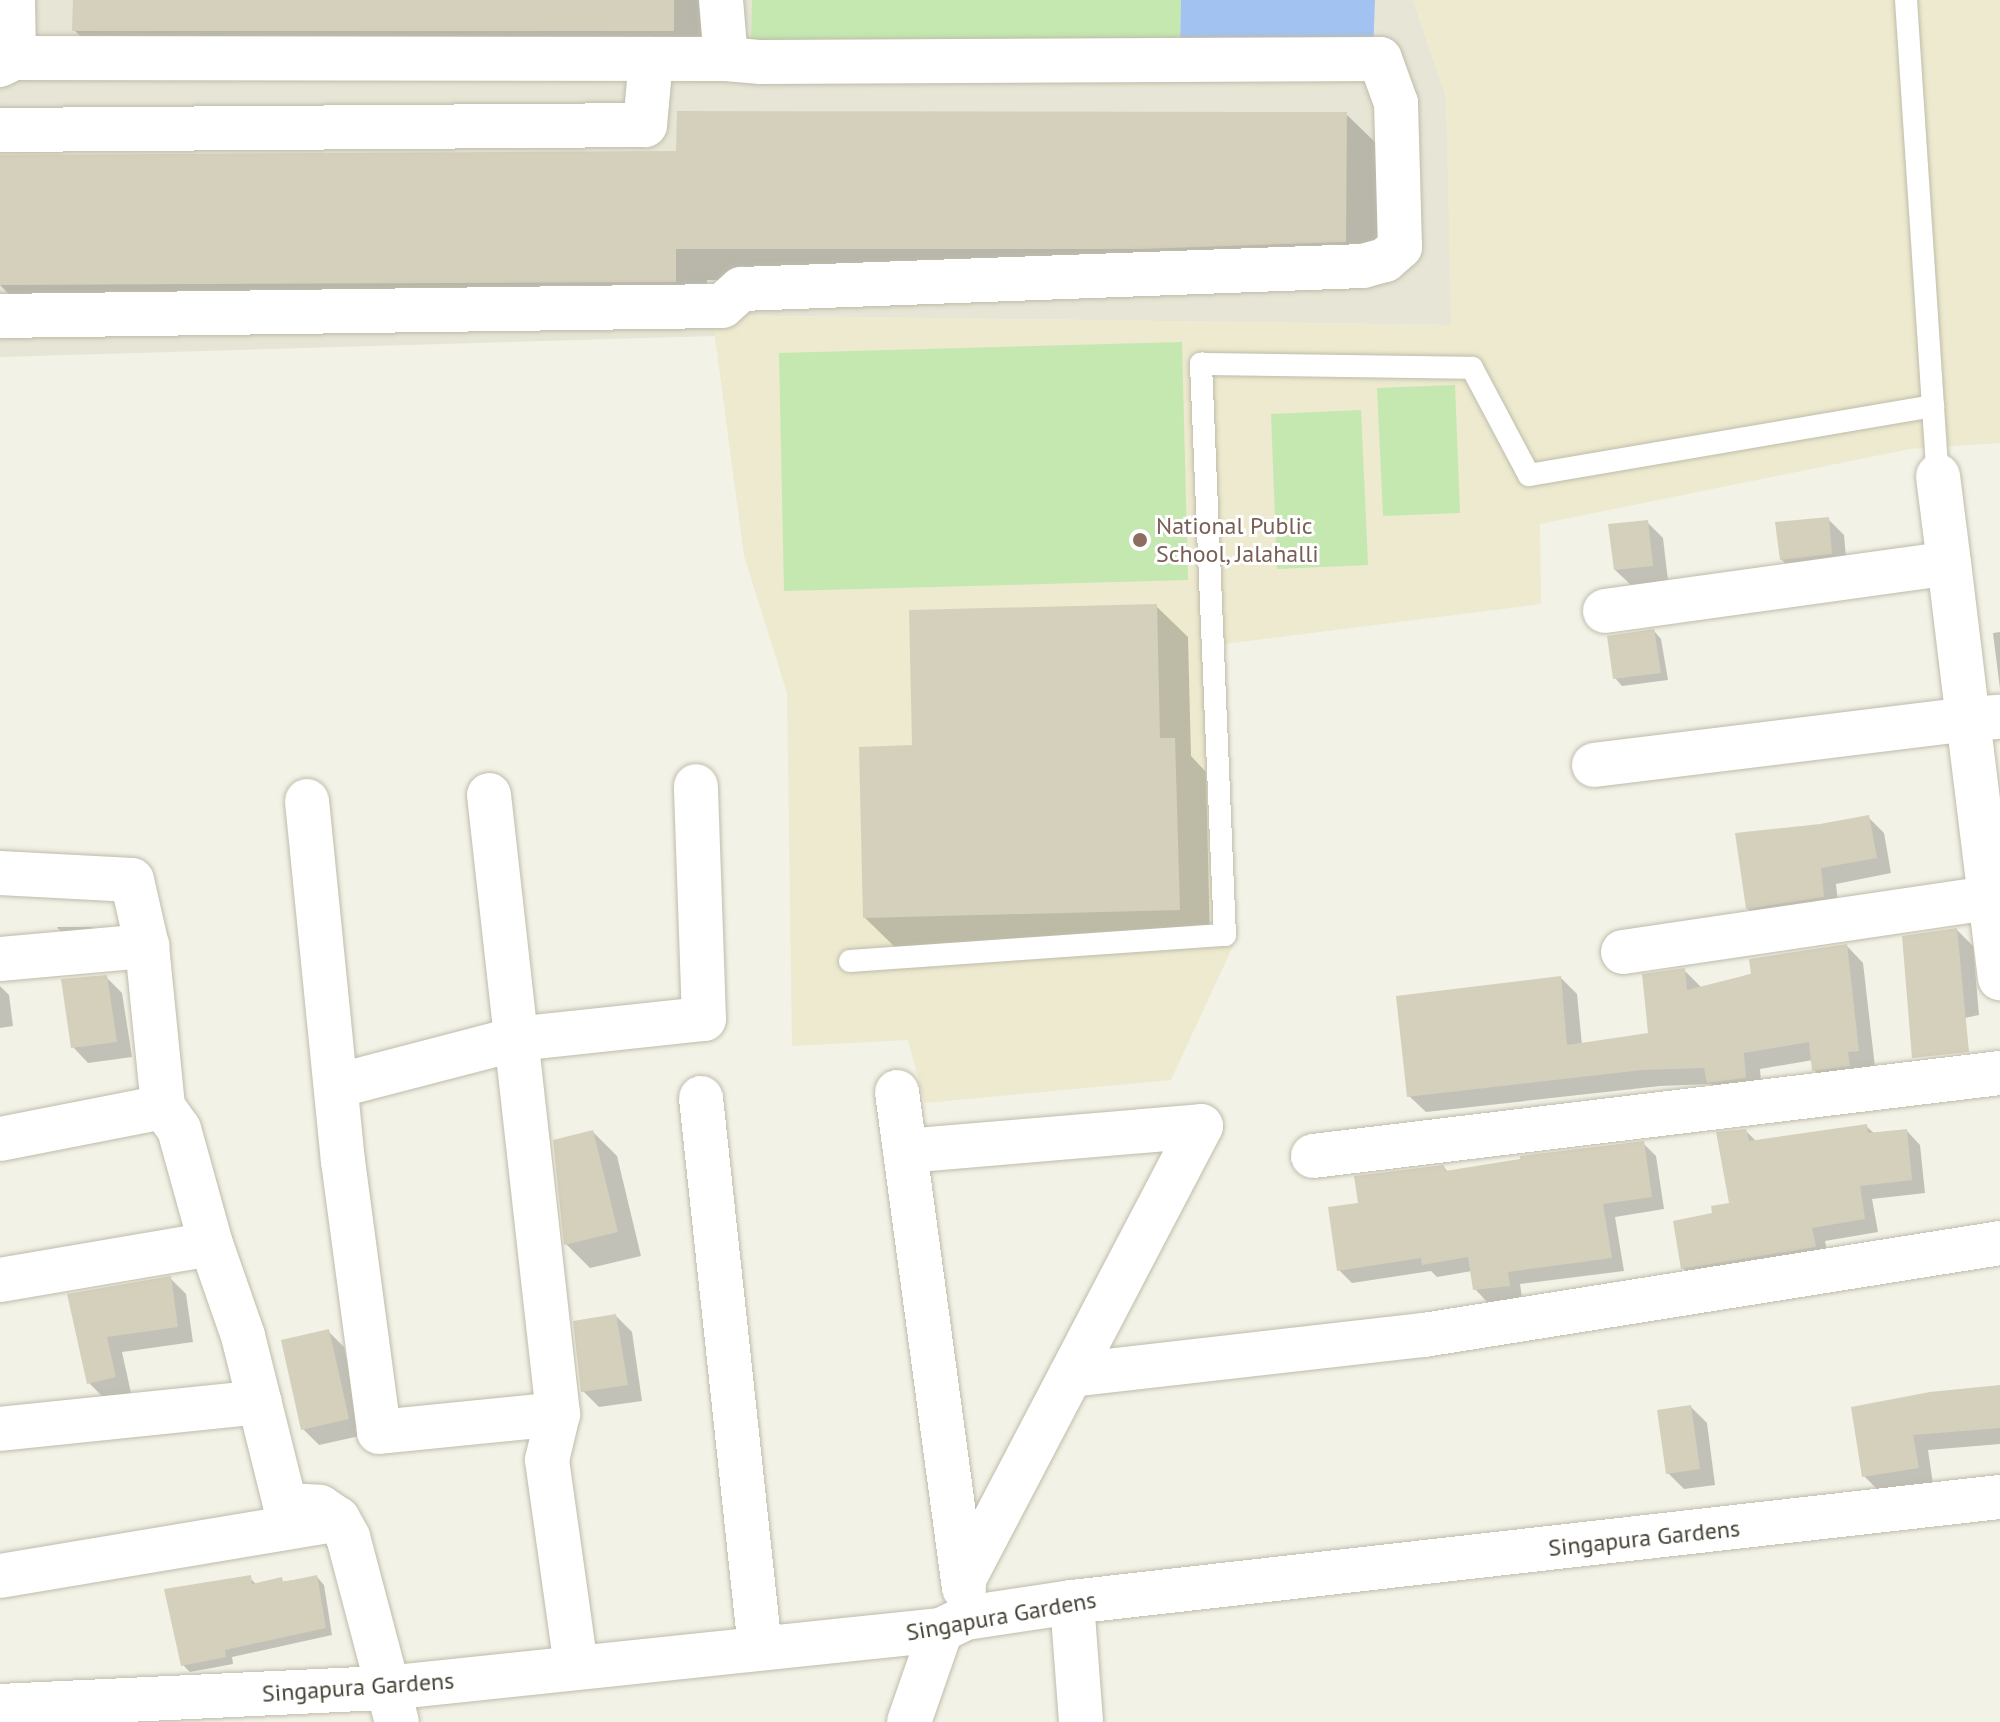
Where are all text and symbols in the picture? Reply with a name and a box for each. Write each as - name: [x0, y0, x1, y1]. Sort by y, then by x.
- place label: National Public School, Jalahalli: [1156, 512, 1321, 568]
- marker: National Public School, Jalahalli: [1131, 531, 1149, 549]
- street label: Singapura Gardens: [1547, 1514, 1741, 1562]
- street label: Singapura Gardens: [904, 1585, 1098, 1647]
- street label: Singapura Gardens: [261, 1666, 455, 1708]

